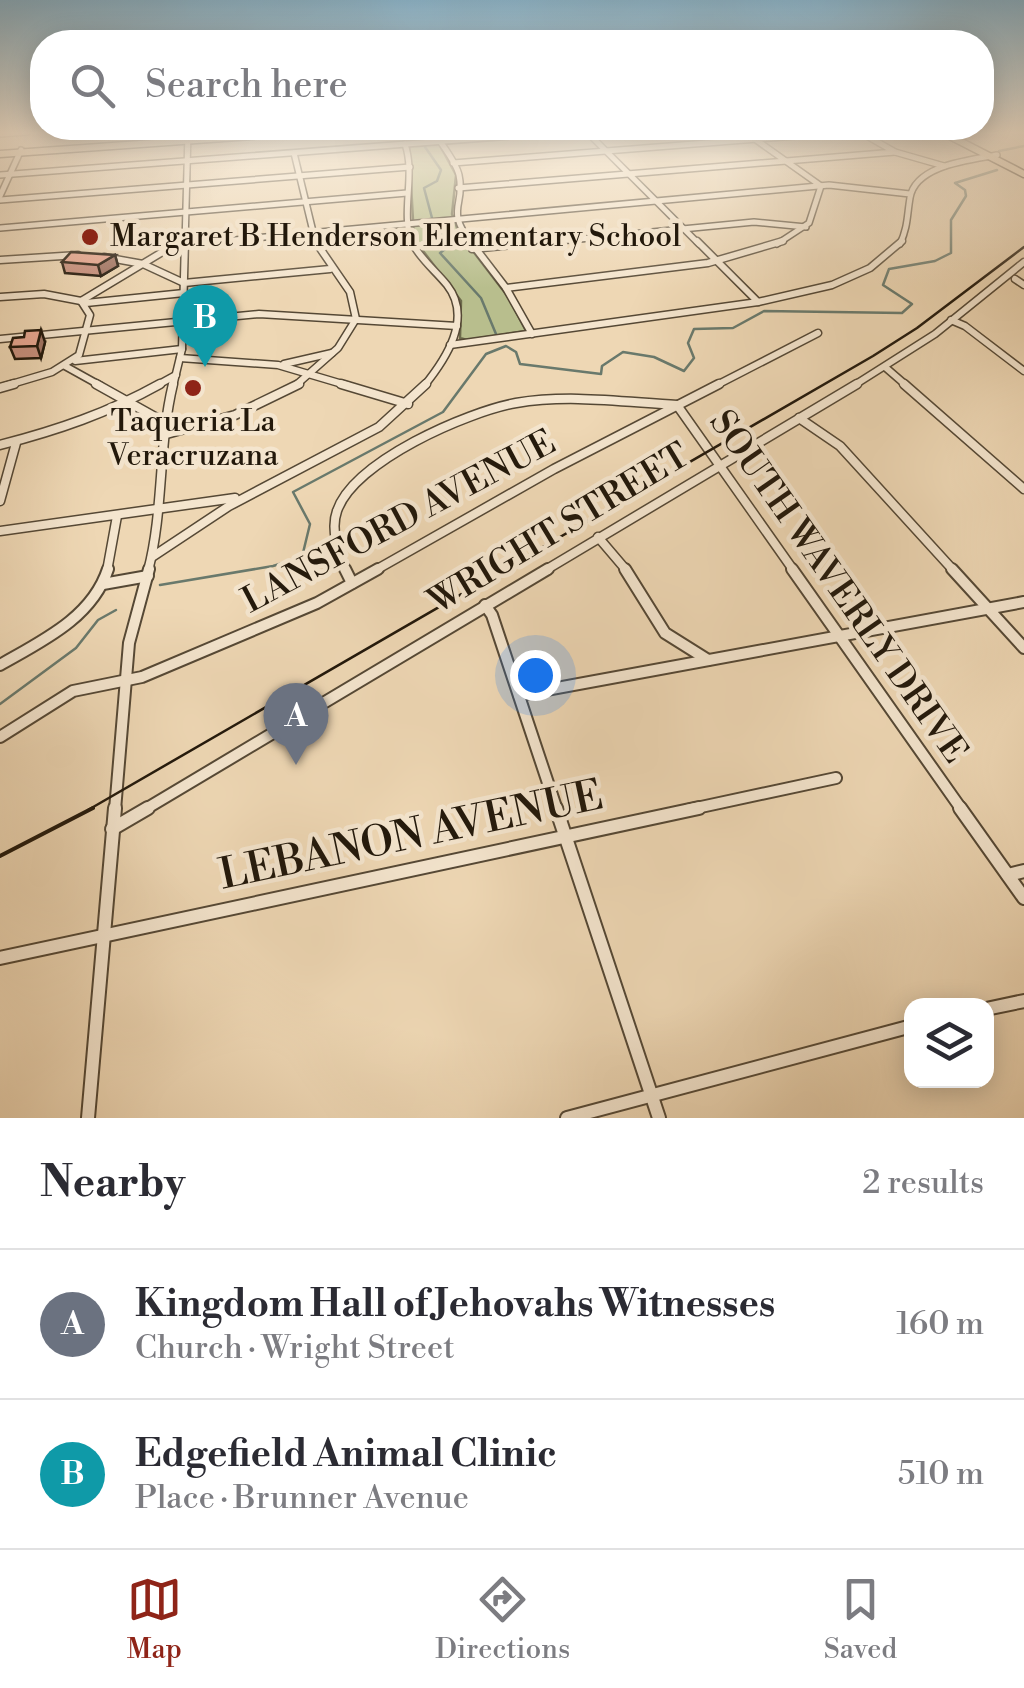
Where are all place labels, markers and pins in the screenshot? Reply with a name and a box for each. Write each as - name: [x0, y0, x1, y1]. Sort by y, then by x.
- place label: Margaret B Henderson Elementary School: [110, 218, 681, 256]
- marker: Margaret B Henderson Elementary School: [79, 226, 101, 248]
- pin: B: [172, 284, 238, 367]
- marker: Taqueria La Veracruzana: [182, 377, 204, 399]
- place label: Taqueria La Veracruzana: [107, 403, 279, 475]
- pin: A: [264, 682, 328, 765]

